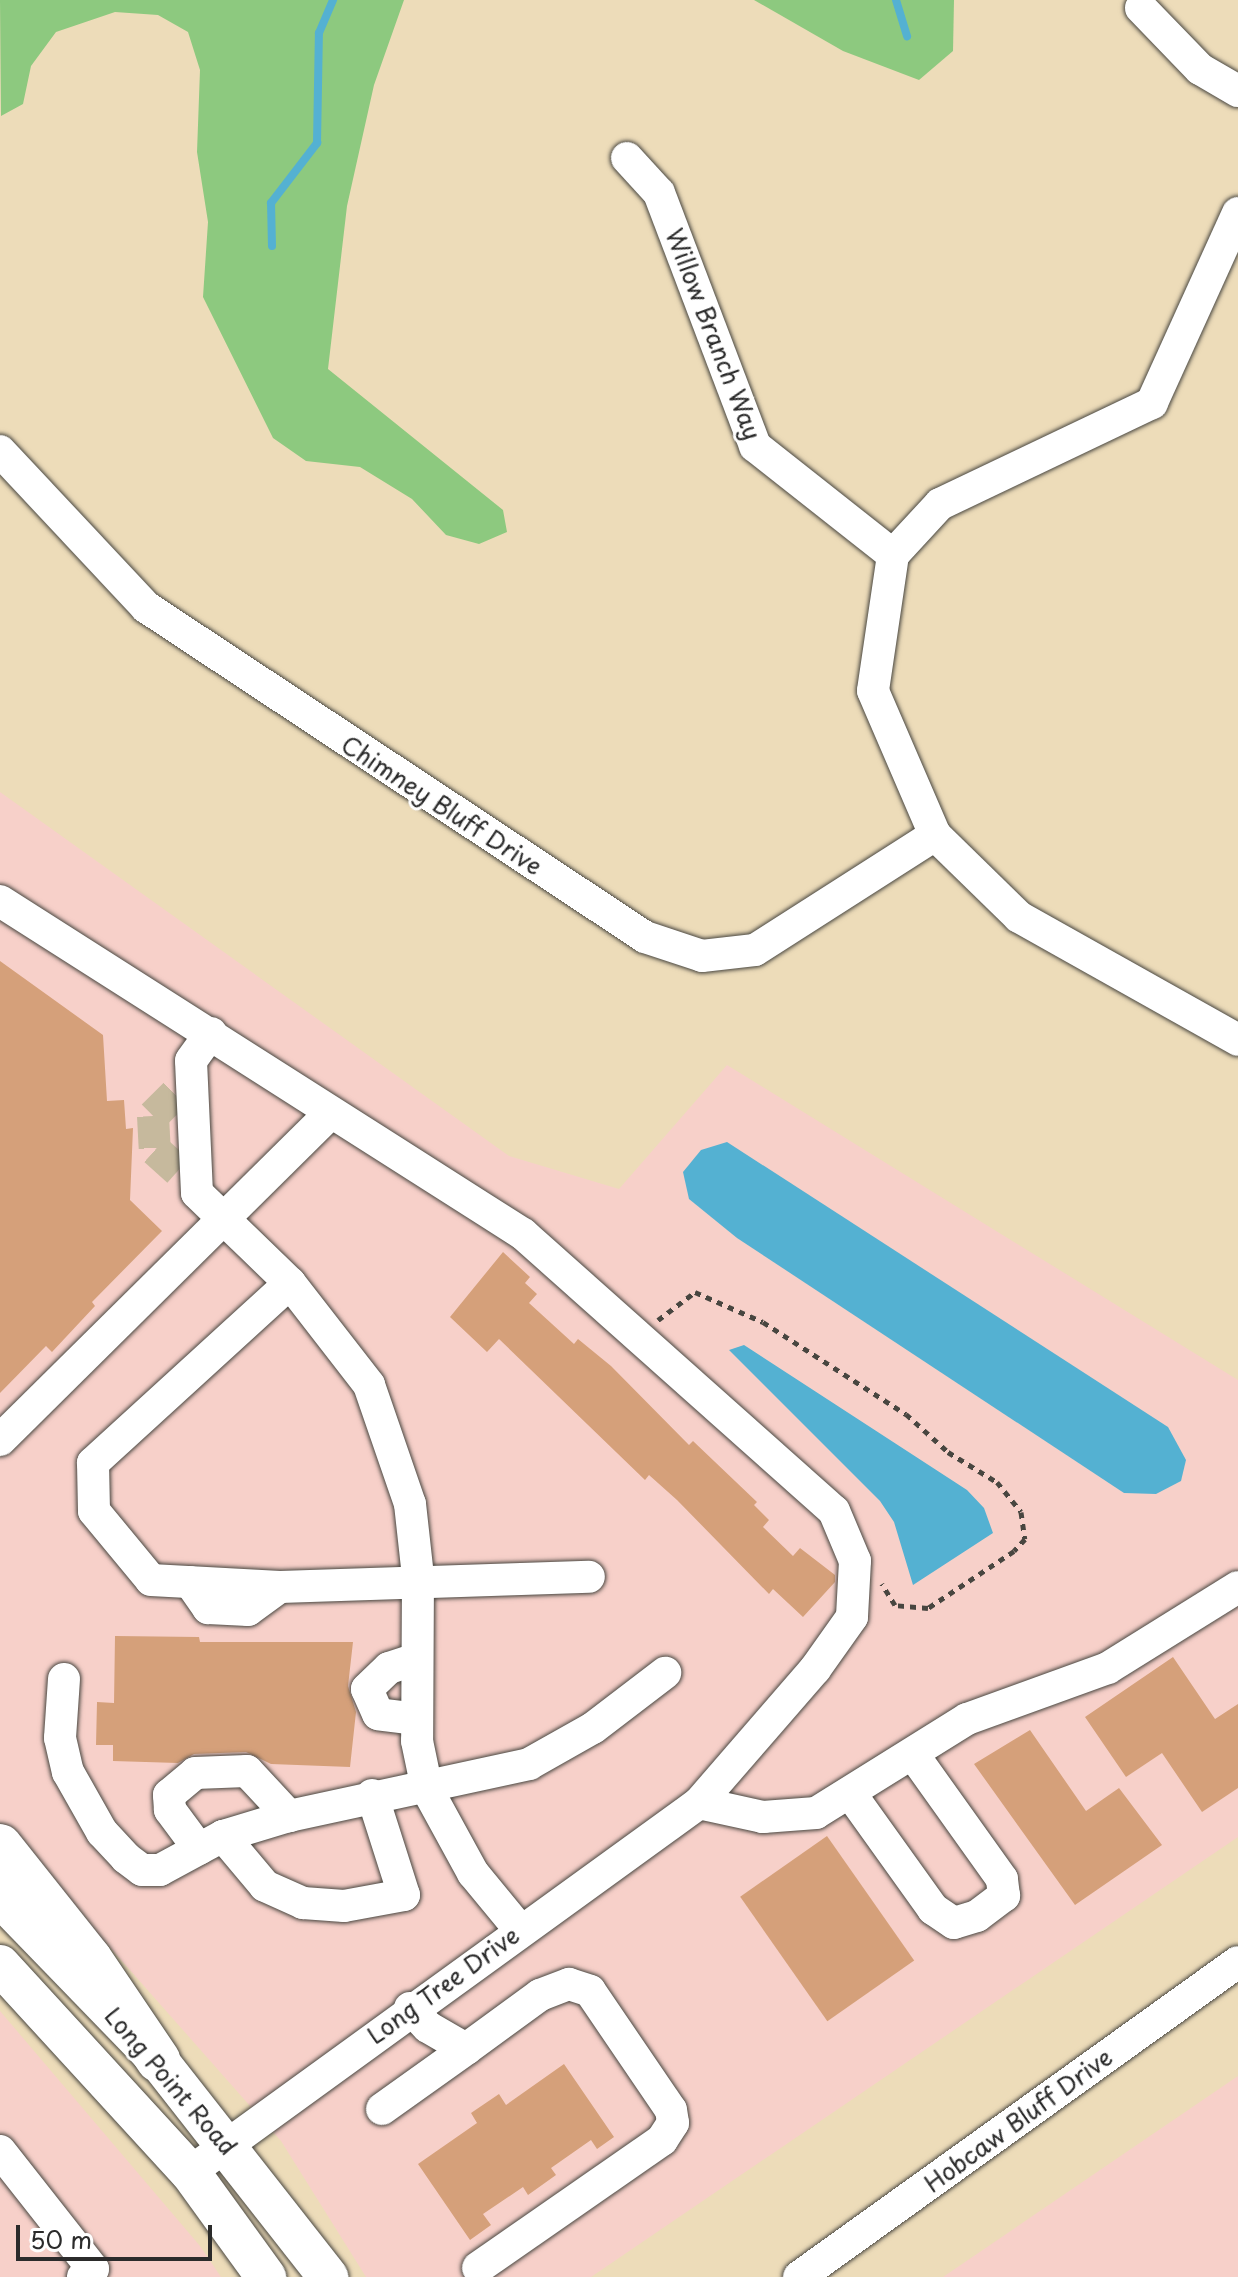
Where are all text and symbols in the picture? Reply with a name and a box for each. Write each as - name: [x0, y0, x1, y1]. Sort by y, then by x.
- street label: Willow Branch Way: [660, 224, 768, 444]
- street label: Chimney Bluff Drive: [336, 729, 548, 881]
- street label: Long Tree Drive: [361, 1920, 525, 2050]
- street label: Long Point Road: [99, 2001, 243, 2161]
- street label: Hobcaw Bluff Drive: [919, 2042, 1117, 2198]
- scale bar: [20, 2209, 216, 2259]
- text: 50 m: [30, 2221, 92, 2257]

